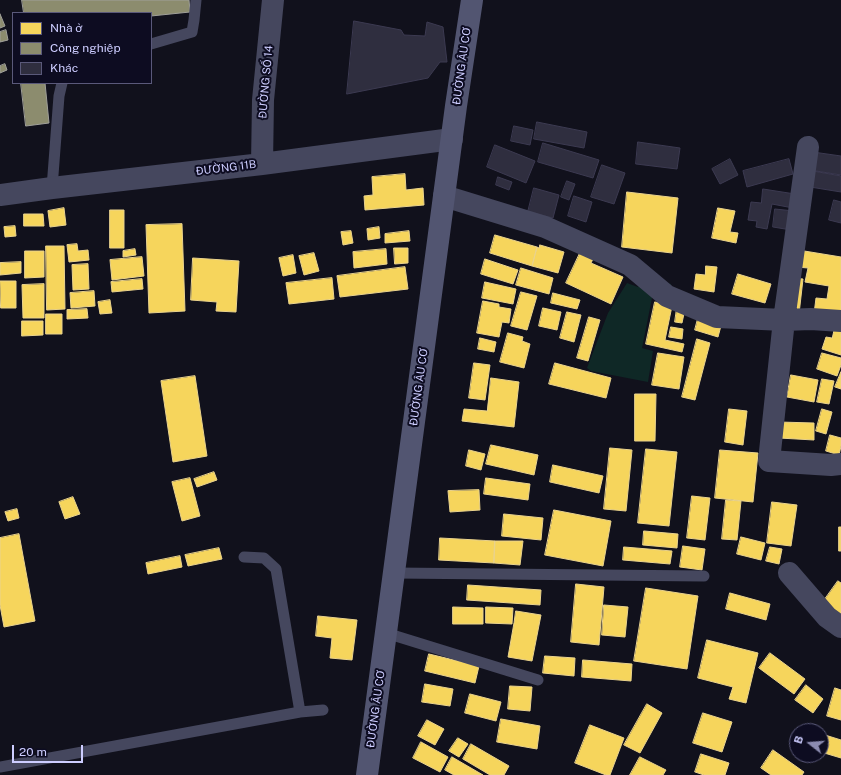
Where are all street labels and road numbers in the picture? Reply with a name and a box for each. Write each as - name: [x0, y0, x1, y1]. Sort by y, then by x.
- street label: ĐƯỜNG ÂU CƠ: [450, 26, 474, 106]
- street label: ĐƯỜNG SỐ 14: [256, 45, 276, 119]
- street label: ĐƯỜNG 11B: [195, 158, 257, 178]
- street label: ĐƯỜNG ÂU CƠ: [407, 347, 431, 427]
- street label: ĐƯỜNG ÂU CƠ: [364, 669, 388, 749]

